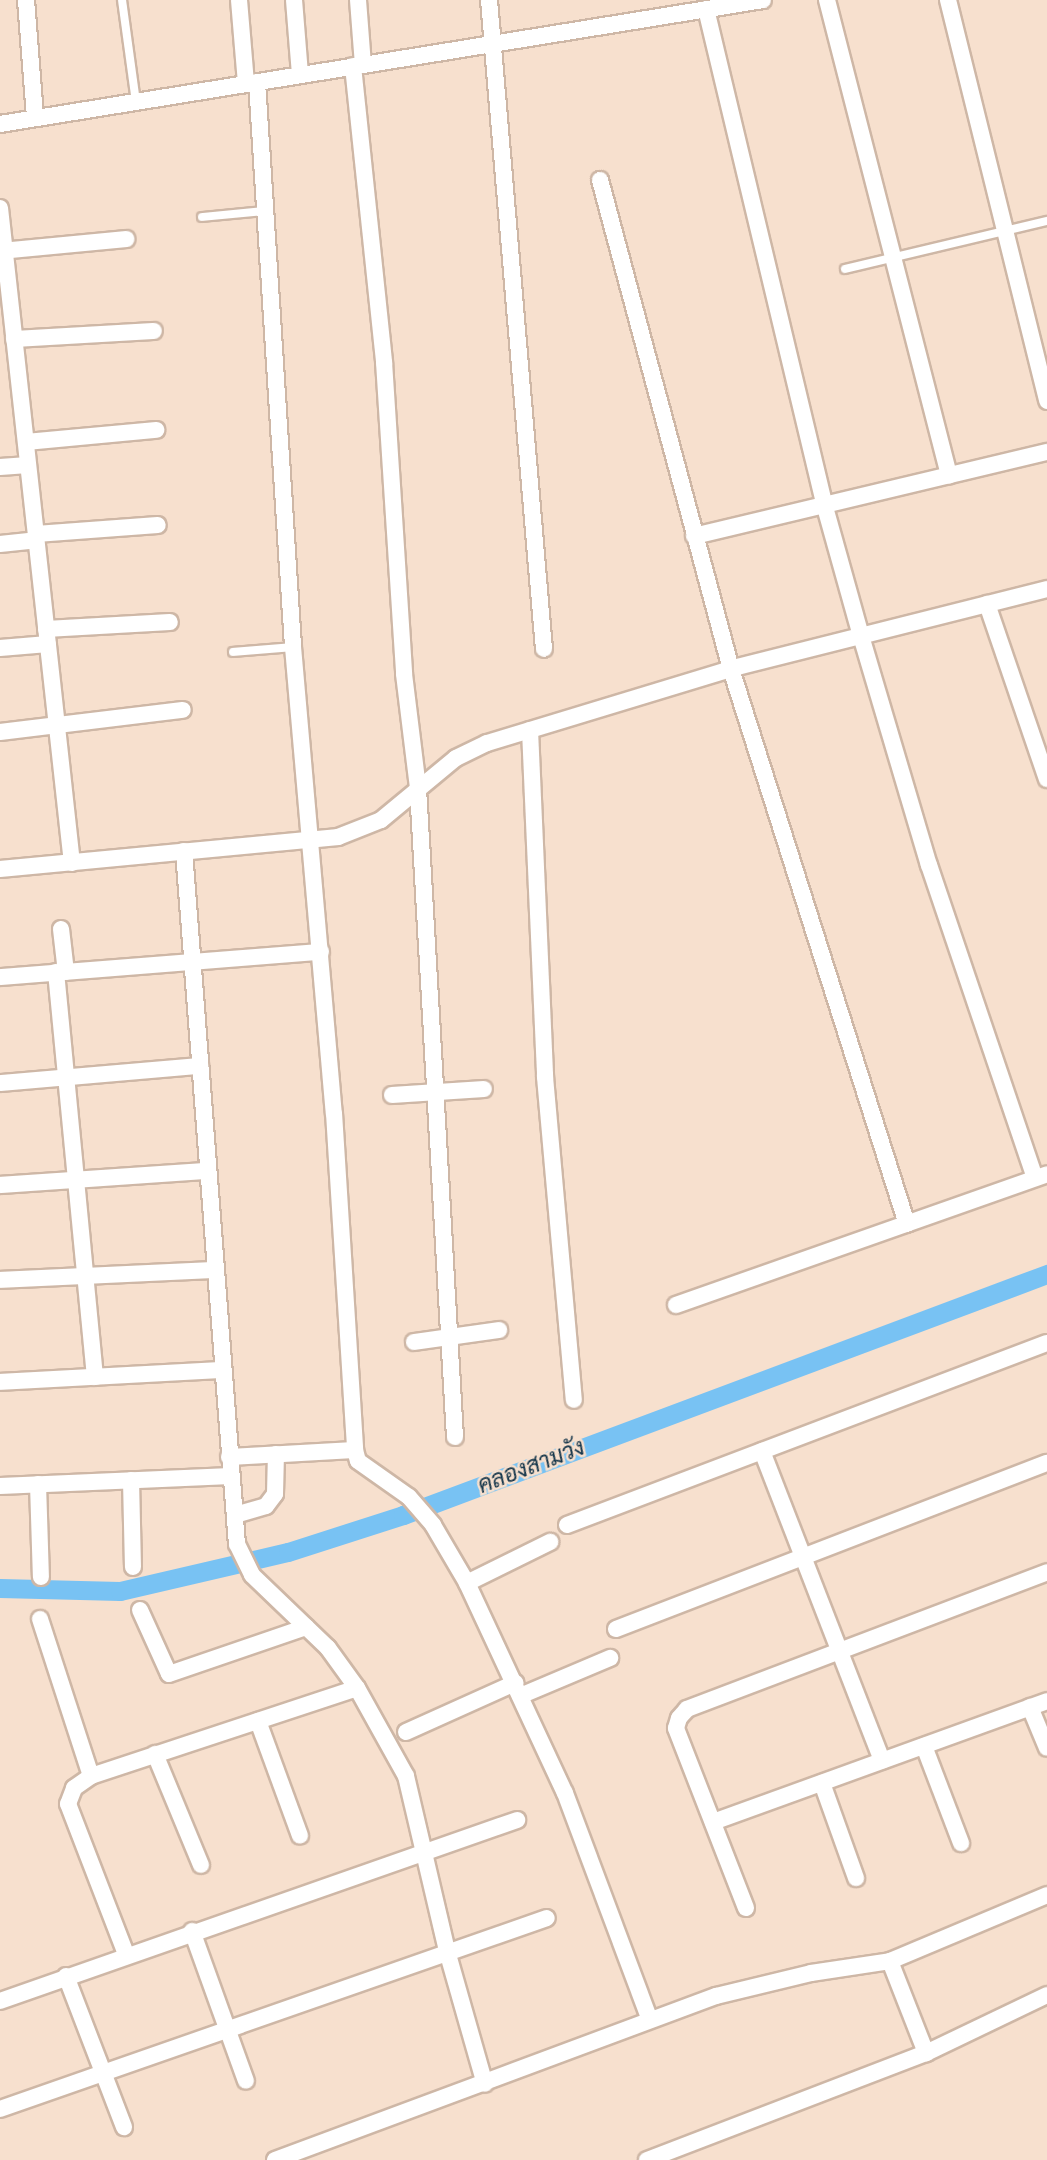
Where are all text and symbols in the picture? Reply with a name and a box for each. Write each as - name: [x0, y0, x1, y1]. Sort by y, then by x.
- water label: คลองสามวัง: [474, 1433, 588, 1499]

